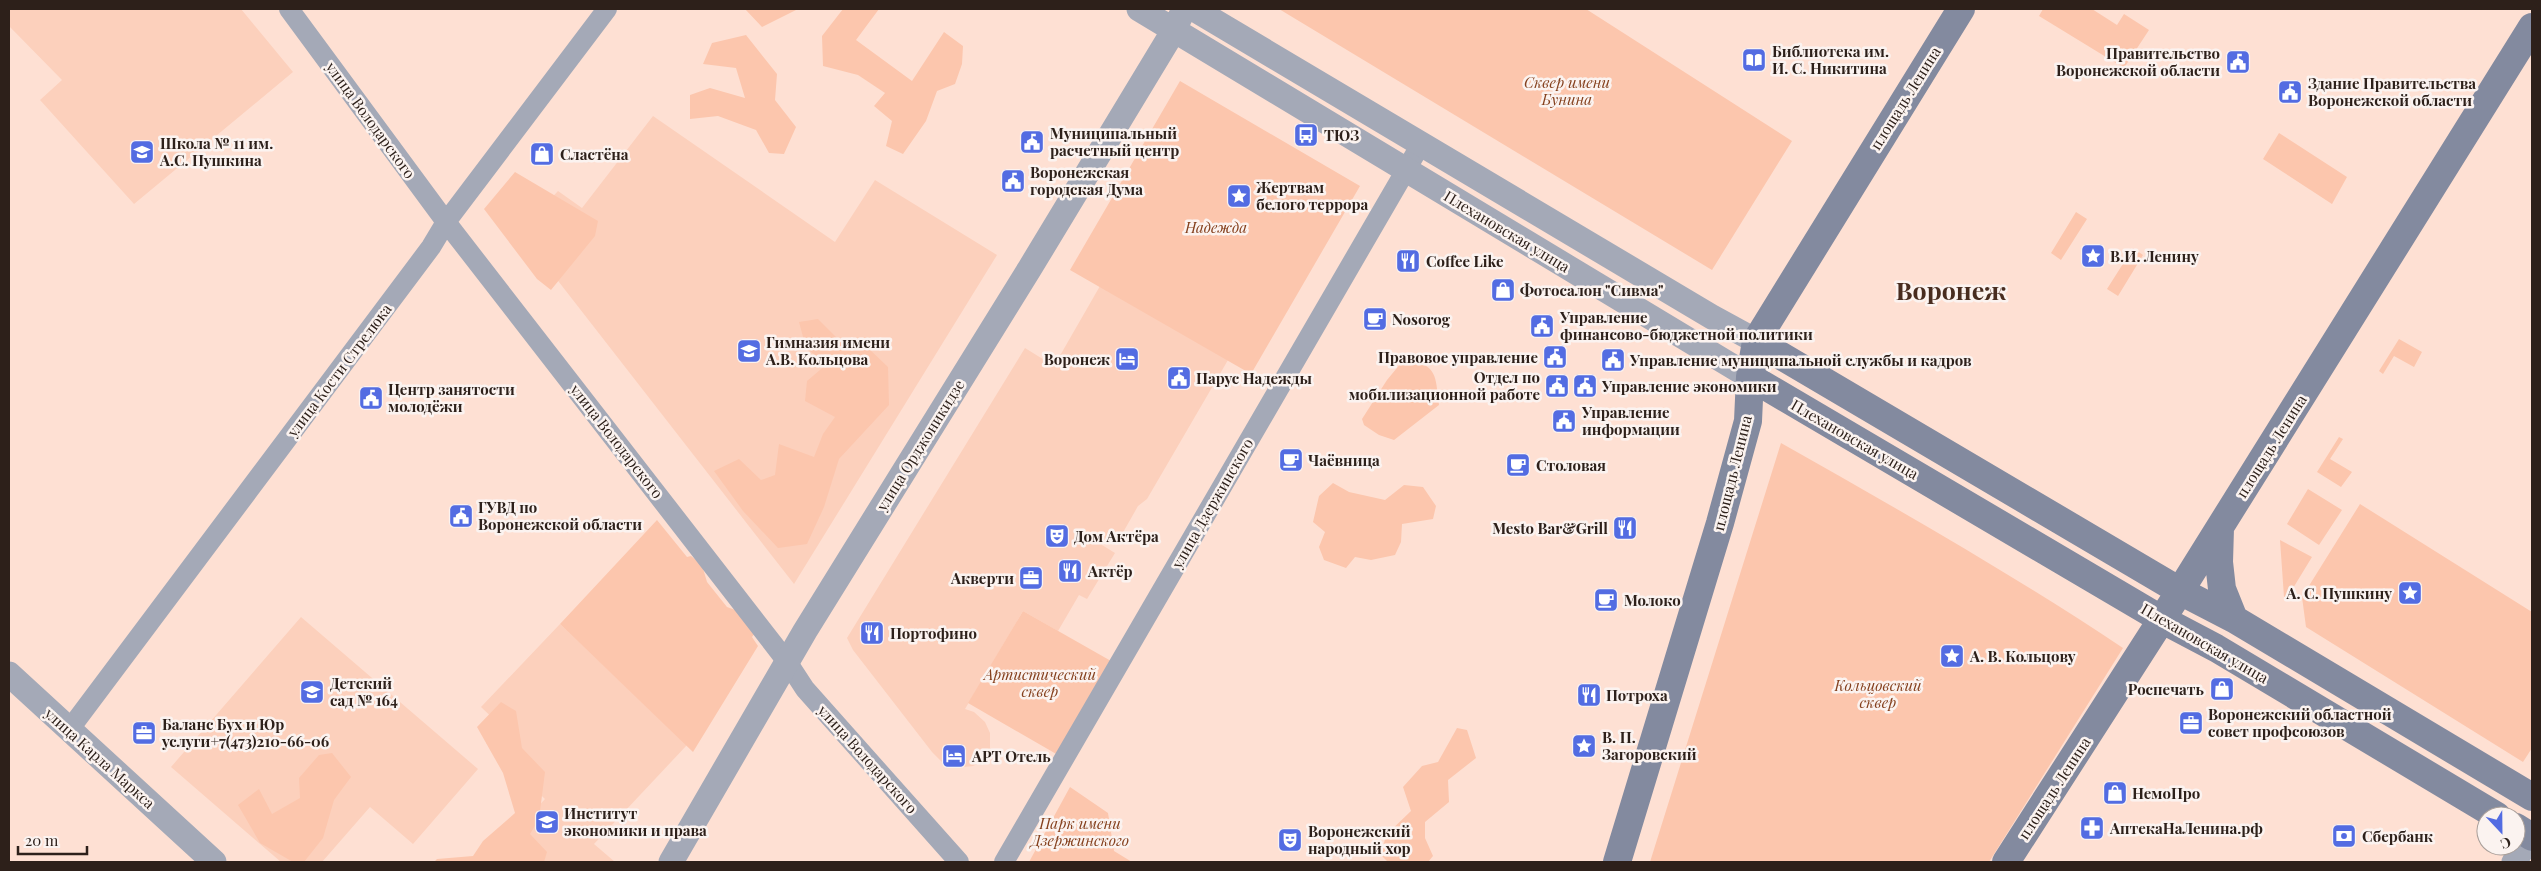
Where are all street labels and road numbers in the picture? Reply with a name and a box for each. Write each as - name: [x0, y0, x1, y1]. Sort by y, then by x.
- street label: площадь Ленина: [1865, 42, 1945, 153]
- street label: улица Володарского: [321, 57, 420, 182]
- street label: Плехановская улица: [1440, 185, 1574, 277]
- street label: улица Кости Стрелюка: [282, 299, 396, 442]
- street label: улица Орджоникидзе: [871, 376, 969, 515]
- street label: улица Володарского: [566, 379, 668, 502]
- street label: площадь Ленина: [2231, 390, 2311, 501]
- street label: Плехановская улица: [1788, 394, 1923, 484]
- street label: площадь Ленина: [1708, 413, 1756, 533]
- street label: улица Дзержинского: [1166, 434, 1257, 573]
- street label: Плехановская улица: [2138, 598, 2273, 688]
- street label: улица Володарского: [813, 700, 922, 818]
- street label: улица Карла Маркса: [40, 703, 160, 813]
- street label: площадь Ленина: [2013, 733, 2095, 843]

